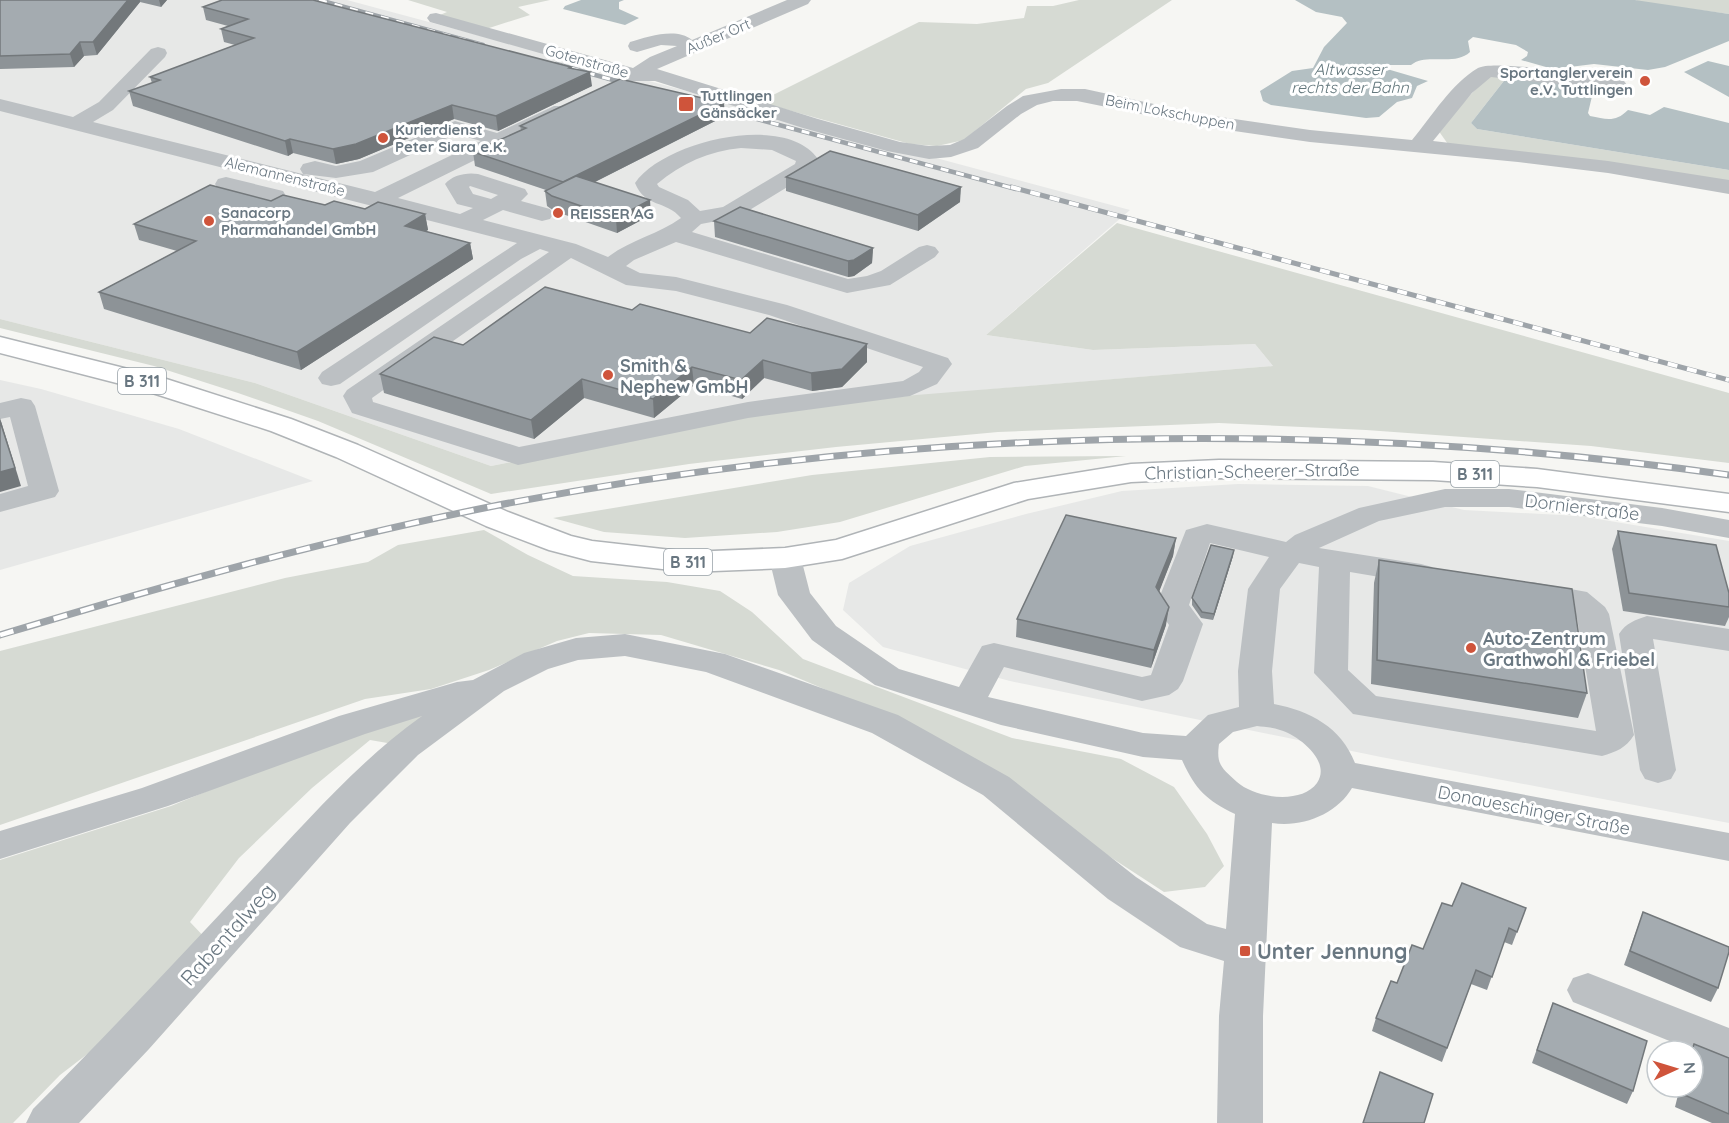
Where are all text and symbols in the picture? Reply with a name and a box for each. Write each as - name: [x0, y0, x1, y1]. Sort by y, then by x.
- street label: Außer Ort: [683, 14, 753, 58]
- street label: Gotenstraße: [543, 40, 631, 82]
- water label: Altwasser rechts der Bahn: [1291, 59, 1410, 97]
- place label: Sportanglerverein e.V. Tuttlingen: [1500, 63, 1633, 99]
- marker: Sportanglerverein e.V. Tuttlingen: [1638, 74, 1652, 88]
- place label: Tuttlingen Gänsäcker: [700, 86, 778, 122]
- street label: Beim Lokschuppen: [1104, 90, 1236, 134]
- marker: Tuttlingen Gänsäcker: [677, 95, 695, 113]
- place label: Kurierdienst Peter Siara e.K.: [395, 120, 506, 156]
- marker: Kurierdienst Peter Siara e.K.: [376, 131, 390, 145]
- street label: Alemannenstraße: [223, 152, 347, 200]
- place label: Sanacorp Pharmahandel GmbH: [221, 203, 376, 239]
- place label: REISSER AG: [570, 204, 654, 223]
- marker: REISSER AG: [551, 206, 565, 220]
- marker: Sanacorp Pharmahandel GmbH: [202, 214, 216, 228]
- place label: Smith & Nephew GmbH: [620, 354, 749, 398]
- road number: B 311: [118, 368, 166, 394]
- marker: Smith & Nephew GmbH: [601, 368, 615, 382]
- street label: Christian-Scheerer-Straße: [1144, 458, 1360, 484]
- road number: B 311: [1451, 461, 1499, 487]
- street label: Dornierstraße: [1523, 489, 1641, 525]
- road number: B 311: [664, 549, 712, 575]
- place label: Auto-Zentrum Grathwohl & Friebel: [1483, 627, 1655, 671]
- marker: Auto-Zentrum Grathwohl & Friebel: [1464, 641, 1478, 655]
- street label: Donaueschinger Straße: [1436, 780, 1632, 840]
- street label: Rabentalweg: [174, 878, 280, 990]
- place label: Unter Jennung: [1257, 938, 1407, 964]
- marker: Unter Jennung: [1238, 944, 1252, 958]
- north arrow: [1645, 1039, 1705, 1099]
- text: N: [1680, 1061, 1700, 1075]

